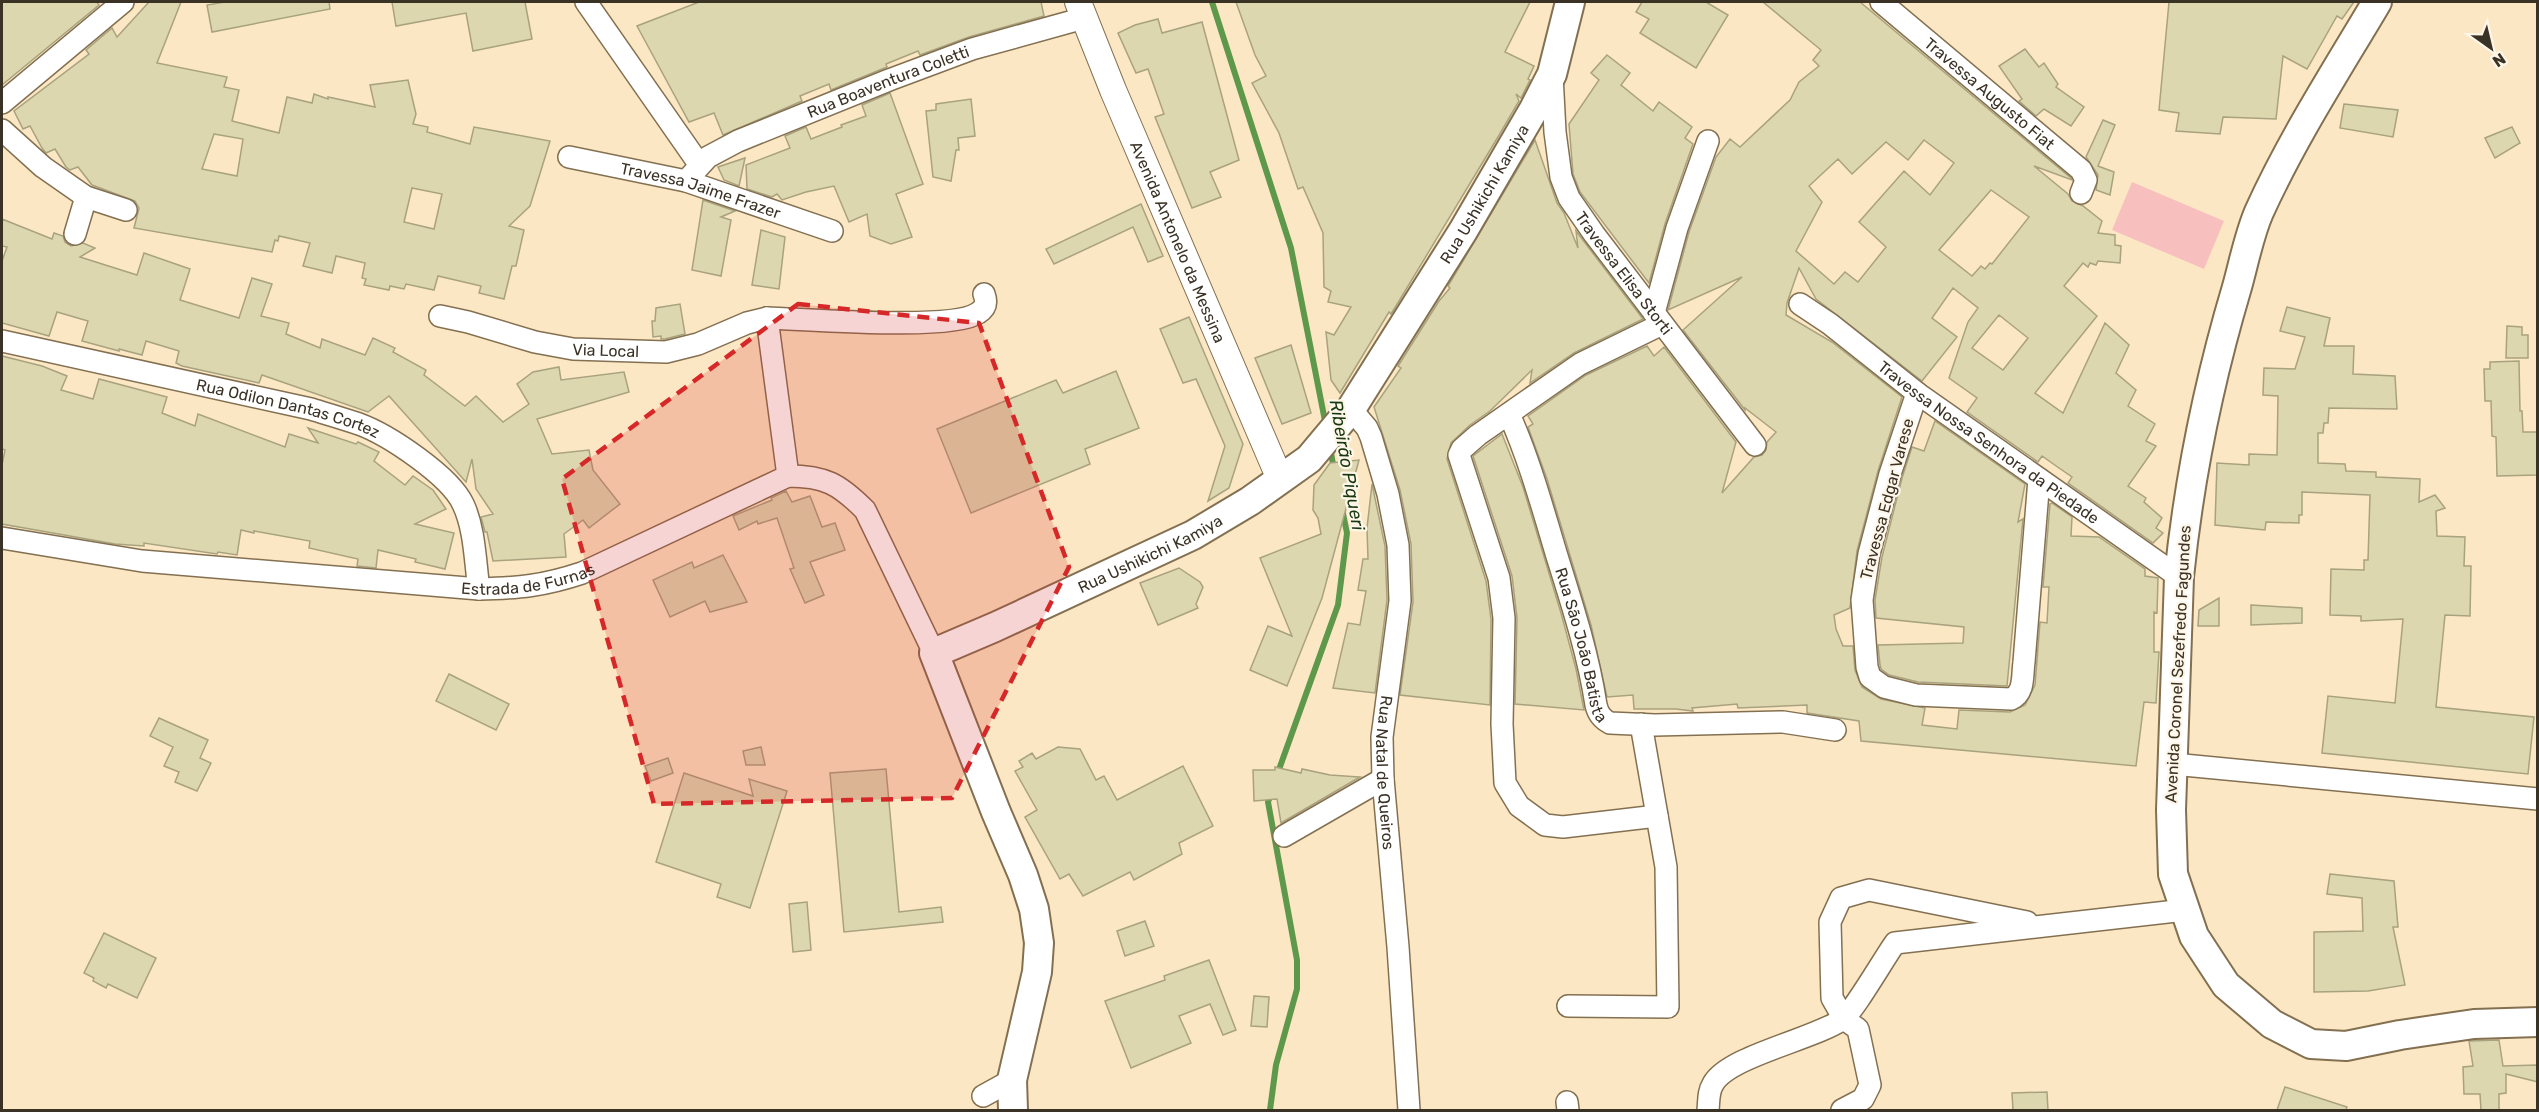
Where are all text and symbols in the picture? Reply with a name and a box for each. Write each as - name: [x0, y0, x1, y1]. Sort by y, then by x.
- north arrow: [2461, 18, 2521, 78]
- street label: Travessa Augusto Fiat: [1921, 33, 2059, 153]
- street label: Rua Boaventura Coletti: [804, 41, 972, 122]
- text: N: [2489, 49, 2509, 71]
- street label: Rua Ushikichi Kamiya: [1436, 121, 1532, 267]
- street label: Avenida Antonelo da Messina: [1127, 138, 1230, 346]
- street label: Travessa Jaime Frazer: [619, 158, 783, 222]
- street label: Travessa Elisa Storti: [1572, 208, 1677, 338]
- street label: Via Local: [572, 339, 639, 361]
- street label: Travessa Nossa Senhora da Piedade: [1874, 357, 2103, 528]
- street label: Rua Odilon Dantas Cortez: [194, 375, 383, 442]
- water label: Ribeirão Piqueri: [1325, 398, 1369, 533]
- street label: Travessa Edgar Varese: [1856, 416, 1918, 582]
- street label: Rua Ushikichi Kamiya: [1075, 510, 1226, 597]
- street label: Avenida Coronel Sezefredo Fagundes: [2161, 525, 2195, 803]
- street label: Estrada de Furnas: [461, 559, 598, 598]
- street label: Rua São João Batista: [1552, 565, 1611, 726]
- street label: Rua Natal de Queiros: [1372, 694, 1399, 851]

